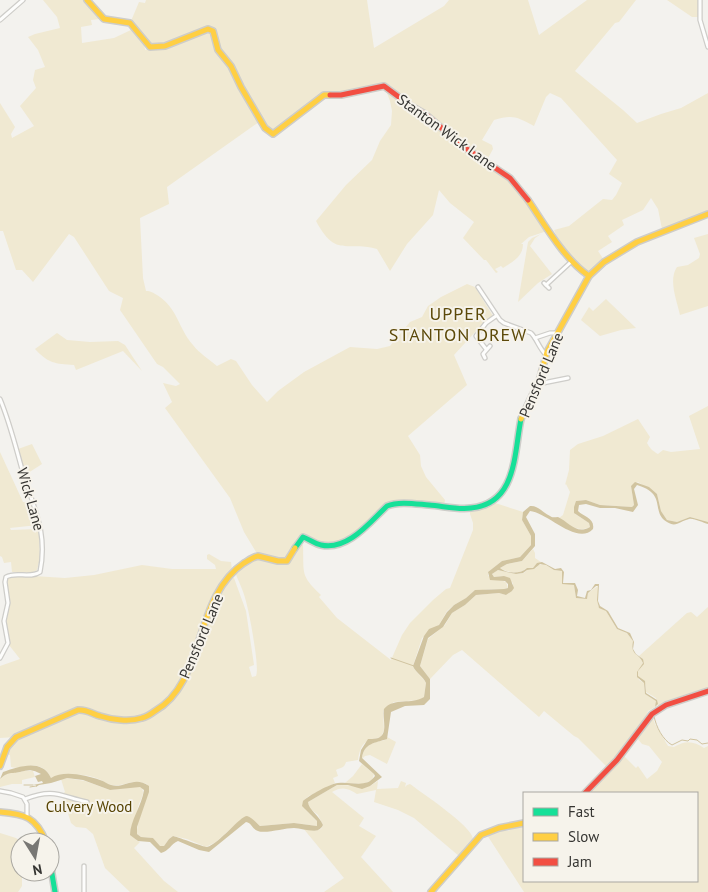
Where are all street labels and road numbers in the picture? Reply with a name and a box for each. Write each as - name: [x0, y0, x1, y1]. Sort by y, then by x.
- street label: Stanton Wick Lane: [394, 90, 500, 174]
- street label: Pensford Lane: [515, 330, 567, 420]
- street label: Wick Lane: [13, 465, 49, 533]
- street label: Pensford Lane: [175, 591, 227, 681]

